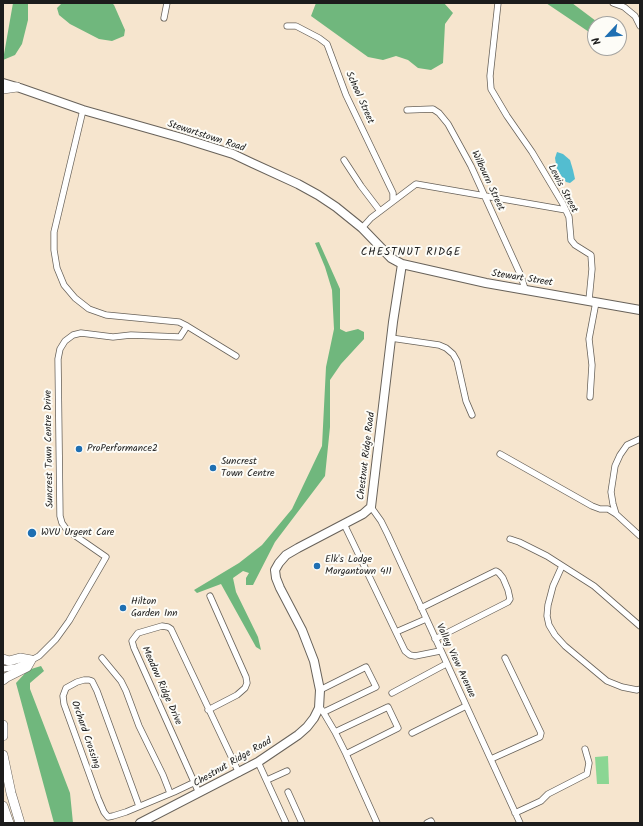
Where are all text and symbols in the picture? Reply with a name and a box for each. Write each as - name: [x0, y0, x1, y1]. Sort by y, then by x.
- north arrow: [587, 16, 627, 56]
- text: N: [588, 34, 607, 48]
- street label: School Street: [342, 70, 376, 126]
- street label: Stewartstown Road: [166, 119, 246, 155]
- street label: Wilbourn Street: [468, 149, 506, 213]
- street label: Lewis Street: [544, 163, 580, 215]
- district label: CHESTNUT RIDGE: [361, 246, 461, 260]
- street label: Stewart Street: [491, 268, 553, 290]
- street label: Suncrest Town Centre Drive: [43, 390, 57, 508]
- street label: Chestnut Ridge Road: [356, 411, 378, 501]
- place label: ProPerformance2: [87, 443, 158, 455]
- marker: ProPerformance2: [74, 444, 84, 454]
- place label: Suncrest Town Centre: [221, 456, 274, 480]
- marker: Suncrest Town Centre: [208, 463, 218, 473]
- marker: WVU Urgent Care: [26, 527, 38, 539]
- place label: WVU Urgent Care: [41, 527, 114, 539]
- place label: Elk's Lodge Morgantown 411: [325, 554, 392, 578]
- marker: Elk's Lodge Morgantown 411: [312, 561, 322, 571]
- place label: Hilton Garden Inn: [131, 596, 178, 620]
- marker: Hilton Garden Inn: [118, 603, 128, 613]
- street label: Valley View Avenue: [433, 622, 477, 700]
- street label: Meadow Ridge Drive: [138, 645, 184, 727]
- street label: Orchard Crossing: [68, 699, 102, 771]
- street label: Chestnut Ridge Road: [192, 736, 274, 790]

